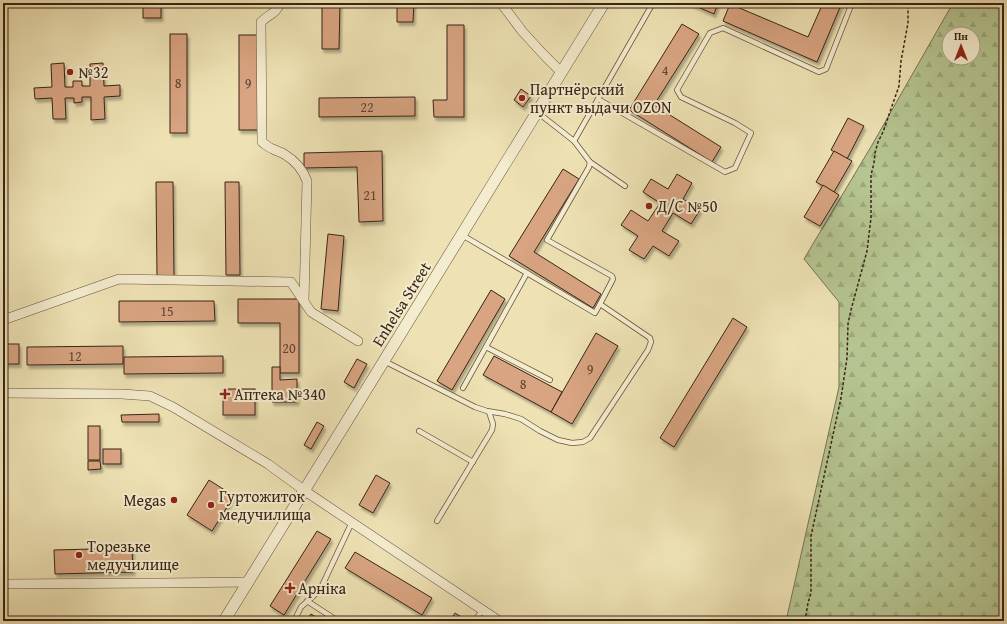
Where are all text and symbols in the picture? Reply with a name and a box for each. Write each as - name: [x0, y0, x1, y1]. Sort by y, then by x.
- north arrow: [941, 26, 981, 66]
- text: Пн: [954, 28, 968, 44]
- place label: №32: [78, 60, 109, 84]
- house number: 4: [662, 60, 669, 80]
- marker: №32: [65, 67, 75, 77]
- house number: 8: [175, 73, 182, 93]
- house number: 9: [245, 73, 252, 93]
- place label: Партнёрский пункт выдачи OZON: [530, 77, 672, 119]
- marker: Партнёрский пункт выдачи OZON: [517, 93, 527, 103]
- house number: 22: [360, 97, 374, 117]
- house number: 21: [363, 185, 377, 205]
- place label: Д/С №50: [656, 194, 718, 218]
- marker: Д/С №50: [644, 201, 654, 211]
- street label: Enhelsa Street: [365, 257, 437, 351]
- house number: 15: [160, 301, 174, 321]
- house number: 20: [282, 338, 296, 358]
- house number: 12: [68, 346, 82, 366]
- house number: 9: [587, 359, 594, 379]
- house number: 8: [520, 374, 527, 394]
- place label: Аптека №340: [234, 382, 326, 406]
- marker: Аптека №340: [219, 388, 231, 400]
- place label: Гуртожиток медучилища: [219, 484, 312, 526]
- place label: Megas: [124, 488, 166, 512]
- marker: Megas: [169, 495, 179, 505]
- marker: Гуртожиток медучилища: [206, 500, 216, 510]
- place label: Торезьке медучилище: [87, 534, 179, 576]
- marker: Торезьке медучилище: [74, 550, 84, 560]
- place label: Арніка: [298, 576, 346, 600]
- marker: Арніка: [285, 583, 295, 593]

